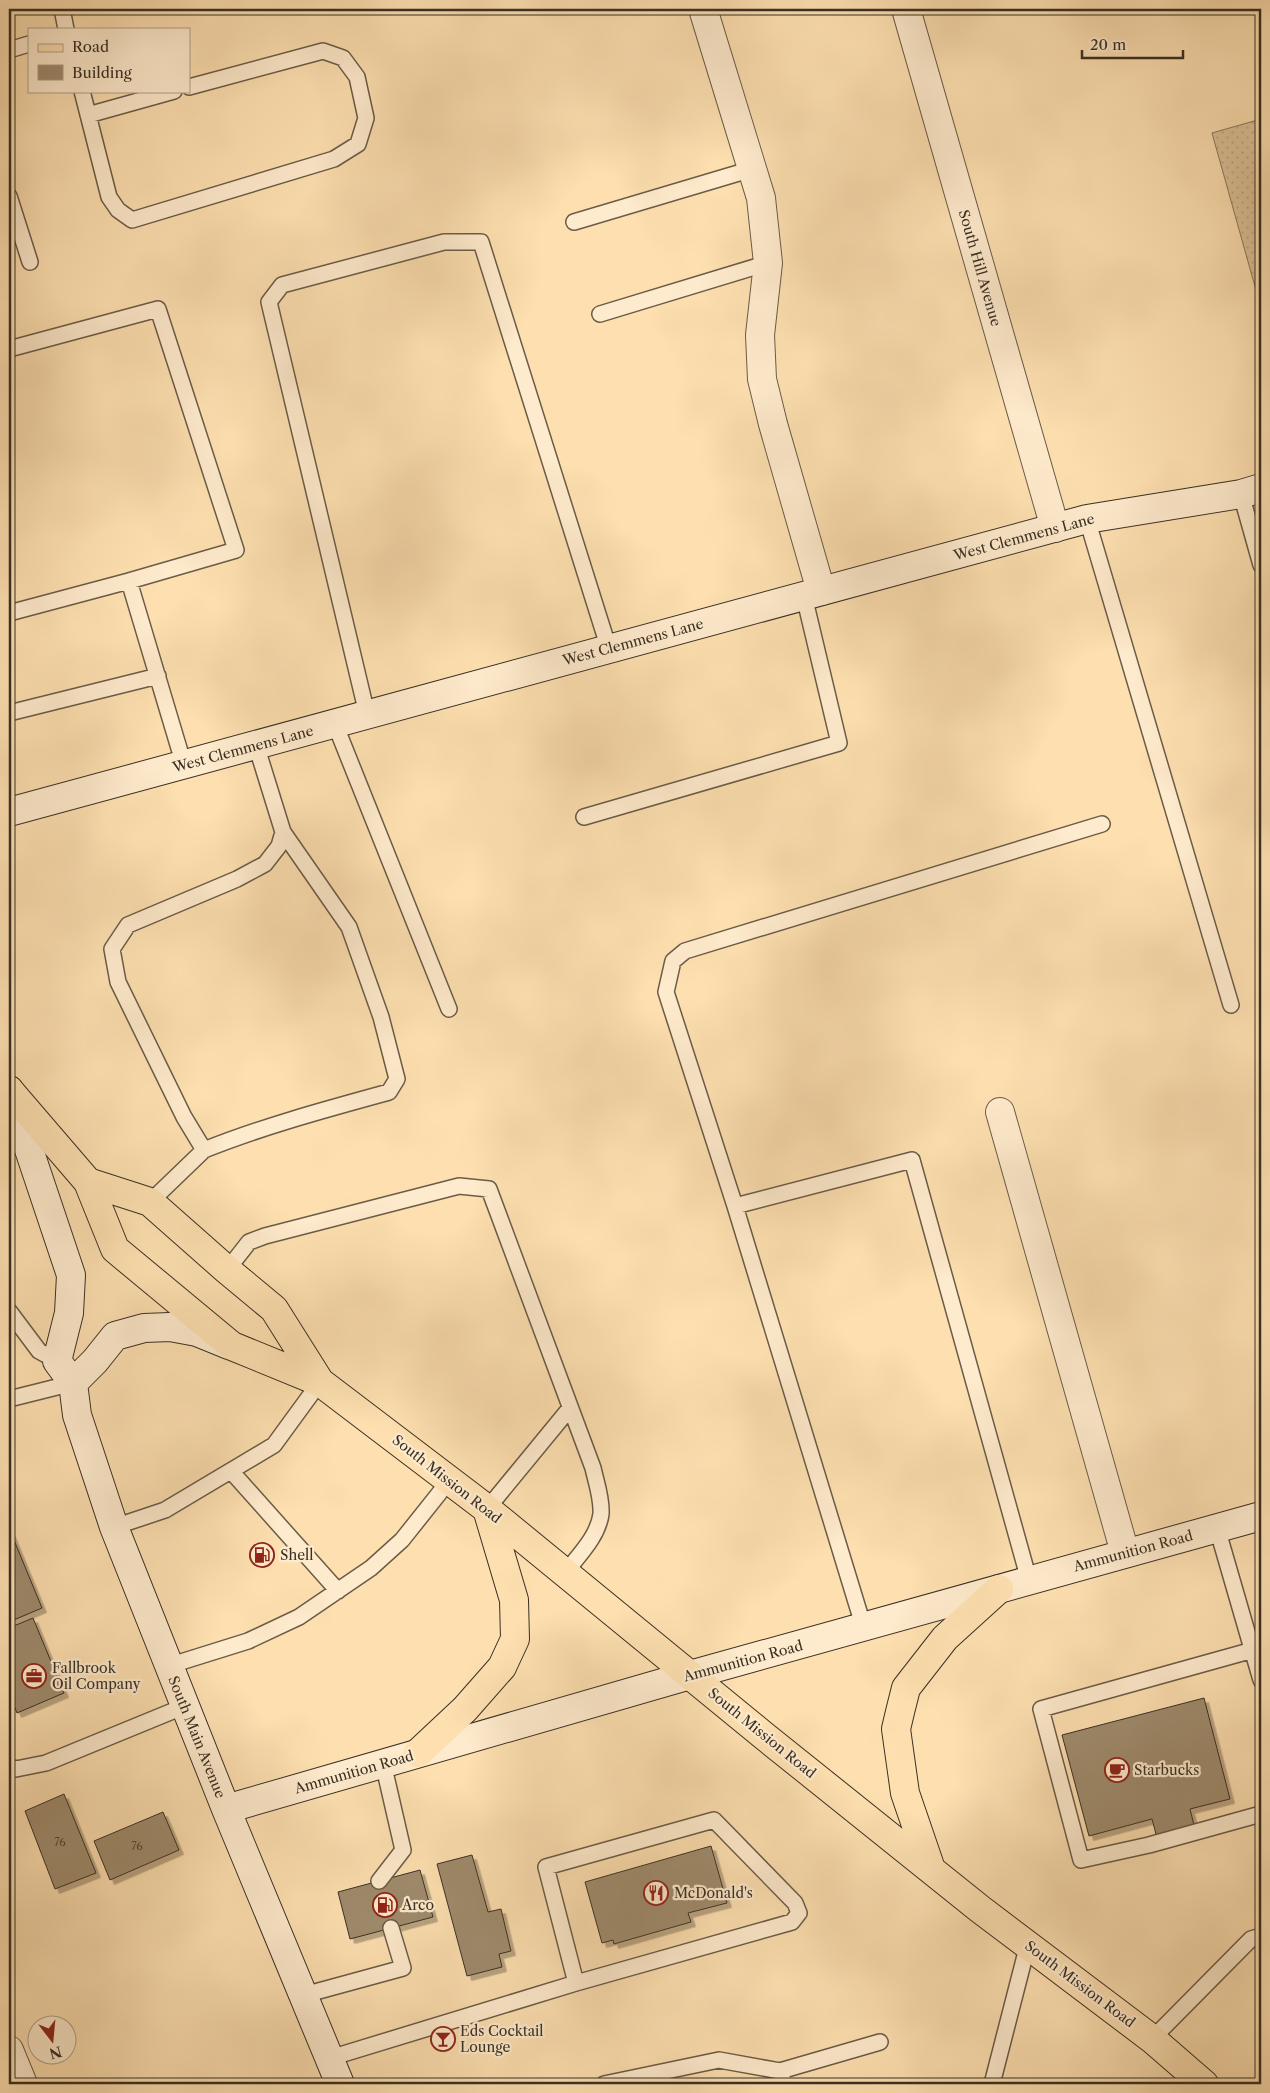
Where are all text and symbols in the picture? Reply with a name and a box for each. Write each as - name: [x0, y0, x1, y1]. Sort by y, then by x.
- legend: [28, 28, 190, 92]
- scale bar: [1082, 28, 1184, 60]
- text: 20 m: [1090, 35, 1126, 54]
- text: Road: [72, 37, 109, 56]
- text: Building: [72, 63, 132, 82]
- street label: South Hill Avenue: [955, 208, 1005, 329]
- street label: West Clemmens Lane: [951, 509, 1097, 565]
- street label: West Clemmens Lane: [560, 614, 706, 670]
- street label: West Clemmens Lane: [170, 721, 316, 777]
- street label: South Mission Road: [389, 1431, 506, 1528]
- street label: Ammunition Road: [1070, 1526, 1195, 1576]
- fuel station icon: Shell: [249, 1542, 275, 1568]
- place label: Shell: [280, 1546, 313, 1564]
- street label: Ammunition Road: [680, 1636, 805, 1686]
- place label: Fallbrook Oil Company: [52, 1659, 141, 1693]
- office icon: Fallbrook Oil Company: [21, 1663, 47, 1689]
- street label: South Main Avenue: [164, 1673, 230, 1801]
- street label: South Mission Road: [704, 1684, 820, 1782]
- street label: Ammunition Road: [291, 1746, 416, 1798]
- cafe icon: Starbucks: [1104, 1757, 1130, 1783]
- place label: Starbucks: [1134, 1761, 1199, 1779]
- house number: 76: [54, 1835, 66, 1849]
- house number: 76: [131, 1839, 143, 1853]
- restaurant icon: McDonald's: [643, 1880, 669, 1906]
- place label: McDonald's: [674, 1884, 753, 1902]
- fuel station icon: Arco: [372, 1892, 398, 1918]
- place label: Arco: [401, 1896, 434, 1914]
- street label: South Mission Road: [1021, 1937, 1139, 2032]
- north arrow: [28, 2016, 78, 2066]
- place label: Eds Cocktail Lounge: [460, 2022, 544, 2056]
- bar icon: Eds Cocktail Lounge: [430, 2026, 456, 2052]
- text: N: [47, 2042, 64, 2063]

